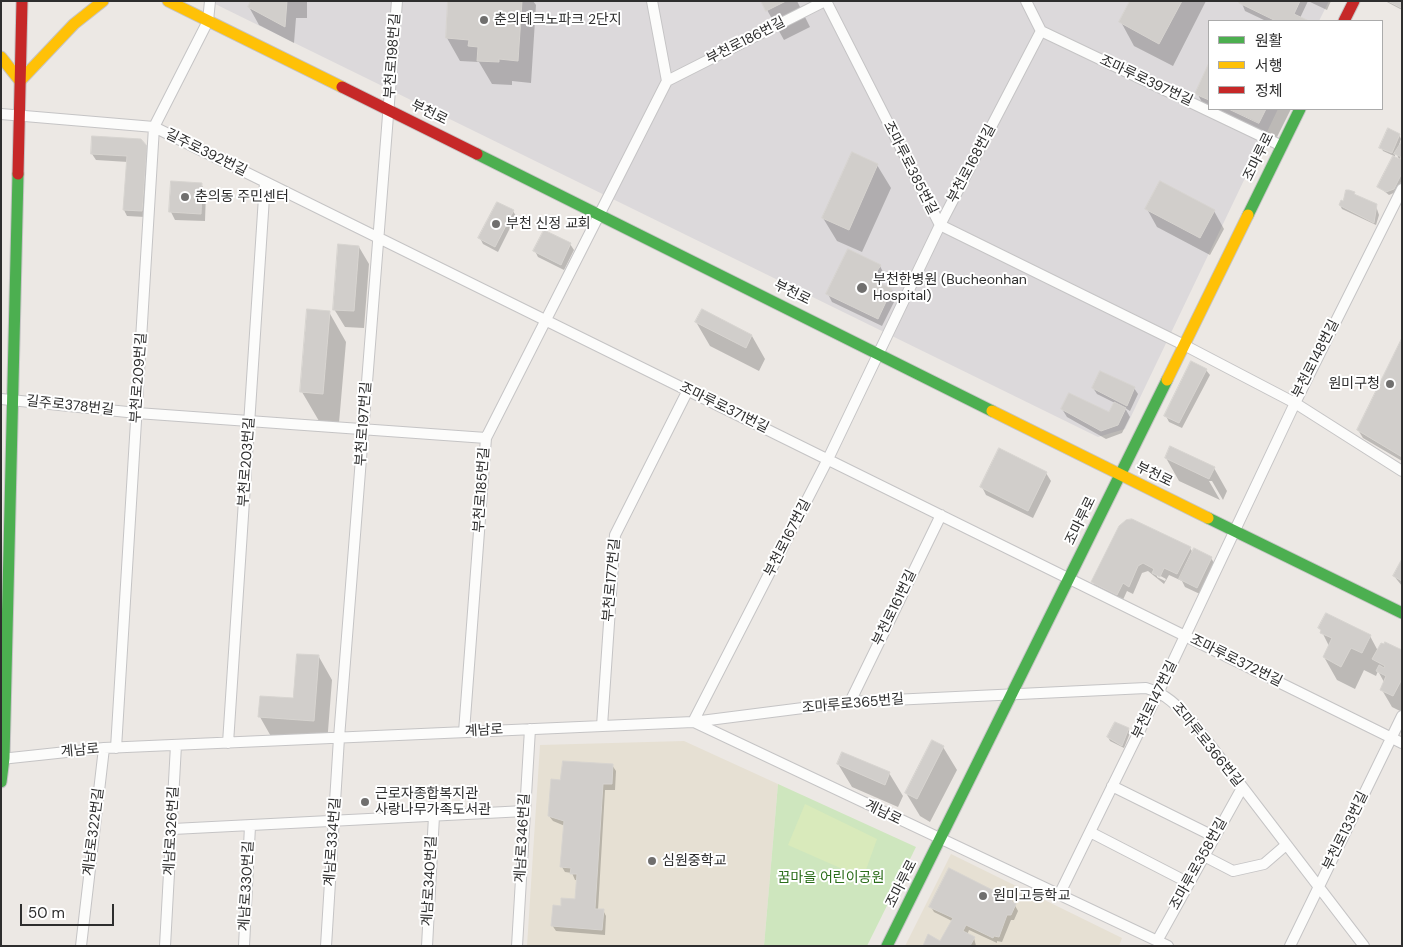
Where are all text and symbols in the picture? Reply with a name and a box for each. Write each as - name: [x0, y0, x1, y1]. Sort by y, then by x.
- place label: 춘의테크노파크 2단지: [494, 12, 622, 28]
- street label: 부천로198번길: [382, 13, 404, 99]
- marker: 춘의테크노파크 2단지: [478, 14, 490, 26]
- street label: 부천로186번길: [704, 14, 788, 68]
- legend: [1208, 20, 1383, 110]
- text: 원활: [1255, 31, 1283, 51]
- street label: 조마루로397번길: [1097, 52, 1195, 110]
- text: 서행: [1255, 56, 1283, 76]
- text: 정체: [1255, 81, 1283, 101]
- street label: 부천로: [408, 97, 450, 129]
- street label: 조마루로385번길: [879, 118, 941, 218]
- street label: 부천로168번길: [944, 122, 1000, 206]
- street label: 길주로392번길: [162, 126, 250, 180]
- street label: 조마루로: [1240, 130, 1278, 184]
- place label: 춘의동 주민센터: [195, 189, 289, 205]
- marker: 춘의동 주민센터: [179, 191, 191, 203]
- place label: 부천 신정 교회: [506, 216, 591, 232]
- marker: 부천 신정 교회: [490, 218, 502, 230]
- place label: 부천한병원 (Bucheonhan Hospital): [873, 272, 1027, 304]
- street label: 부천로: [771, 277, 813, 309]
- marker: 부천한병원 (Bucheonhan Hospital): [855, 281, 869, 295]
- street label: 부천로148번길: [1289, 317, 1343, 401]
- street label: 부천로209번길: [127, 332, 151, 424]
- place label: 원미구청: [1328, 376, 1380, 392]
- marker: 원미구청: [1384, 378, 1396, 390]
- street label: 조마루로371번길: [677, 379, 771, 437]
- street label: 부천로197번길: [353, 381, 375, 467]
- street label: 길주로378번길: [25, 393, 115, 419]
- street label: 부천로203번길: [235, 416, 259, 508]
- street label: 부천로185번길: [471, 447, 493, 533]
- street label: 부천로: [1133, 459, 1175, 491]
- street label: 조마루로: [1062, 494, 1100, 548]
- street label: 부천로167번길: [761, 496, 815, 580]
- street label: 부천로177번길: [600, 538, 624, 622]
- street label: 부천로161번길: [869, 567, 921, 649]
- street label: 조마루로372번길: [1187, 631, 1285, 691]
- street label: 부천로147번길: [1129, 658, 1181, 742]
- street label: 조마루로365번길: [801, 691, 905, 717]
- street label: 조마루로366번길: [1168, 700, 1246, 790]
- street label: 계남로: [464, 722, 504, 740]
- street label: 계남로: [60, 741, 100, 761]
- street label: 계남로326번길: [161, 786, 183, 876]
- place label: 근로자종합복지관 사랑나무가족도서관: [375, 786, 491, 819]
- street label: 계남로322번길: [80, 787, 108, 877]
- street label: 부천로133번길: [1320, 789, 1372, 873]
- street label: 계남로346번길: [512, 793, 534, 883]
- marker: 근로자종합복지관 사랑나무가족도서관: [359, 796, 371, 808]
- street label: 계남로334번길: [322, 797, 344, 887]
- street label: 계남로: [862, 797, 904, 829]
- street label: 조마루로358번길: [1167, 815, 1231, 913]
- street label: 계남로340번길: [419, 835, 441, 927]
- street label: 계남로330번길: [236, 840, 258, 932]
- place label: 심원중학교: [662, 853, 726, 869]
- marker: 심원중학교: [646, 855, 658, 867]
- street label: 조마루로: [883, 857, 921, 911]
- park label: 꿈마을 어린이공원: [778, 870, 884, 886]
- place label: 원미고등학교: [993, 888, 1070, 904]
- marker: 원미고등학교: [977, 890, 989, 902]
- scale bar: [22, 894, 116, 926]
- text: 50 m: [28, 903, 65, 923]

